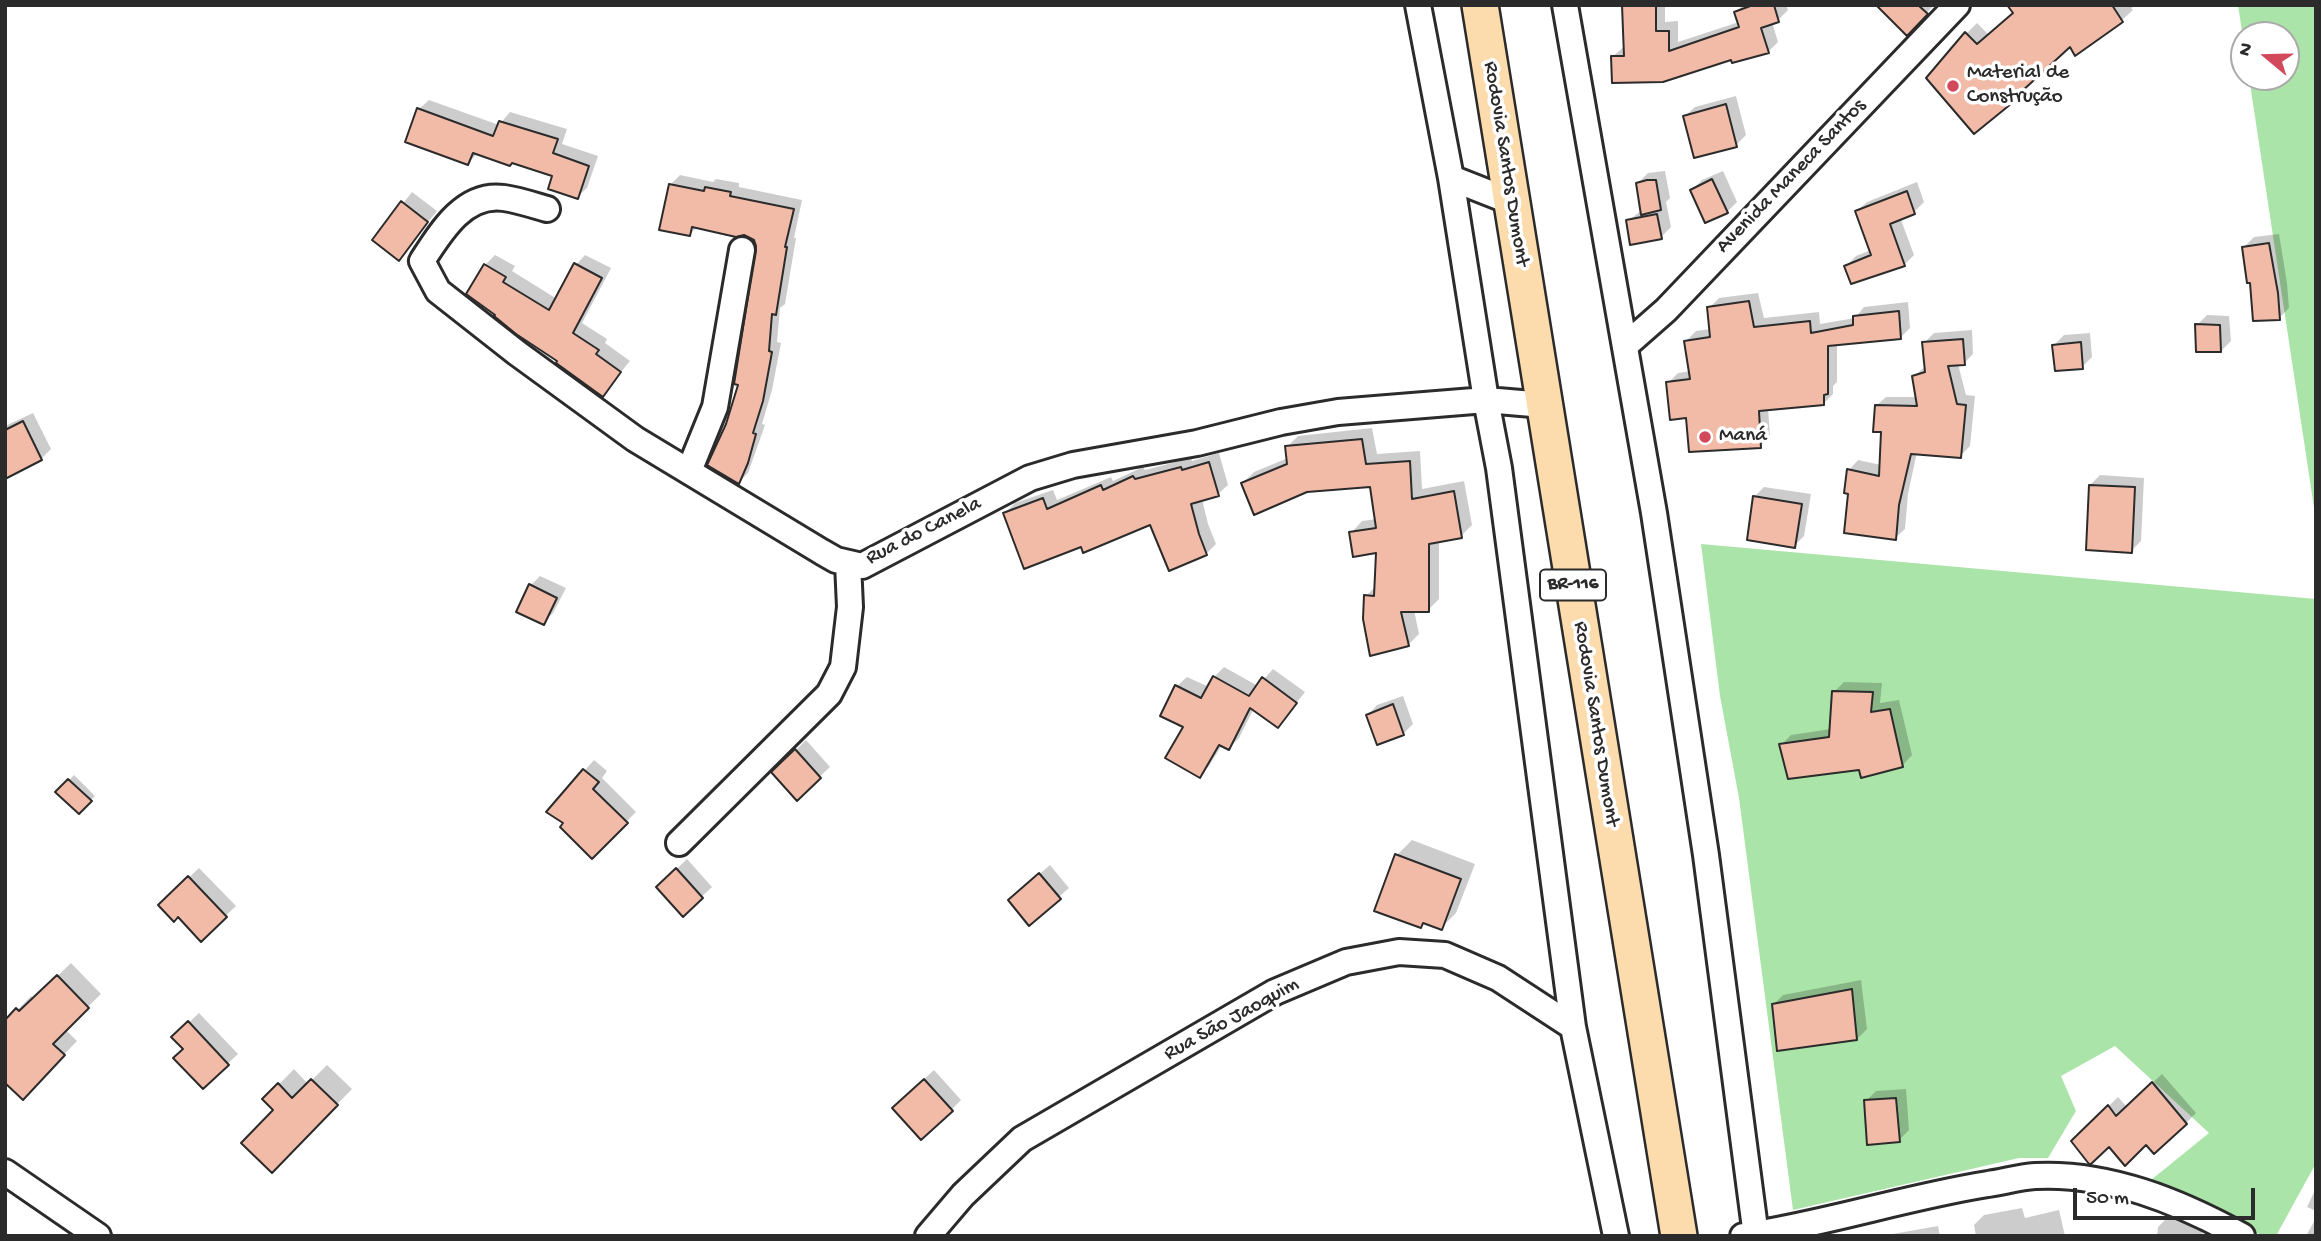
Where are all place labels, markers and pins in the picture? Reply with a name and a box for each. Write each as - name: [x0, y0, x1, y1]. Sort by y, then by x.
- place label: Material de Construção: [1967, 61, 2069, 111]
- marker: Material de Construção: [1945, 78, 1961, 94]
- place label: Maná: [1719, 424, 1767, 450]
- marker: Maná: [1697, 429, 1713, 445]

